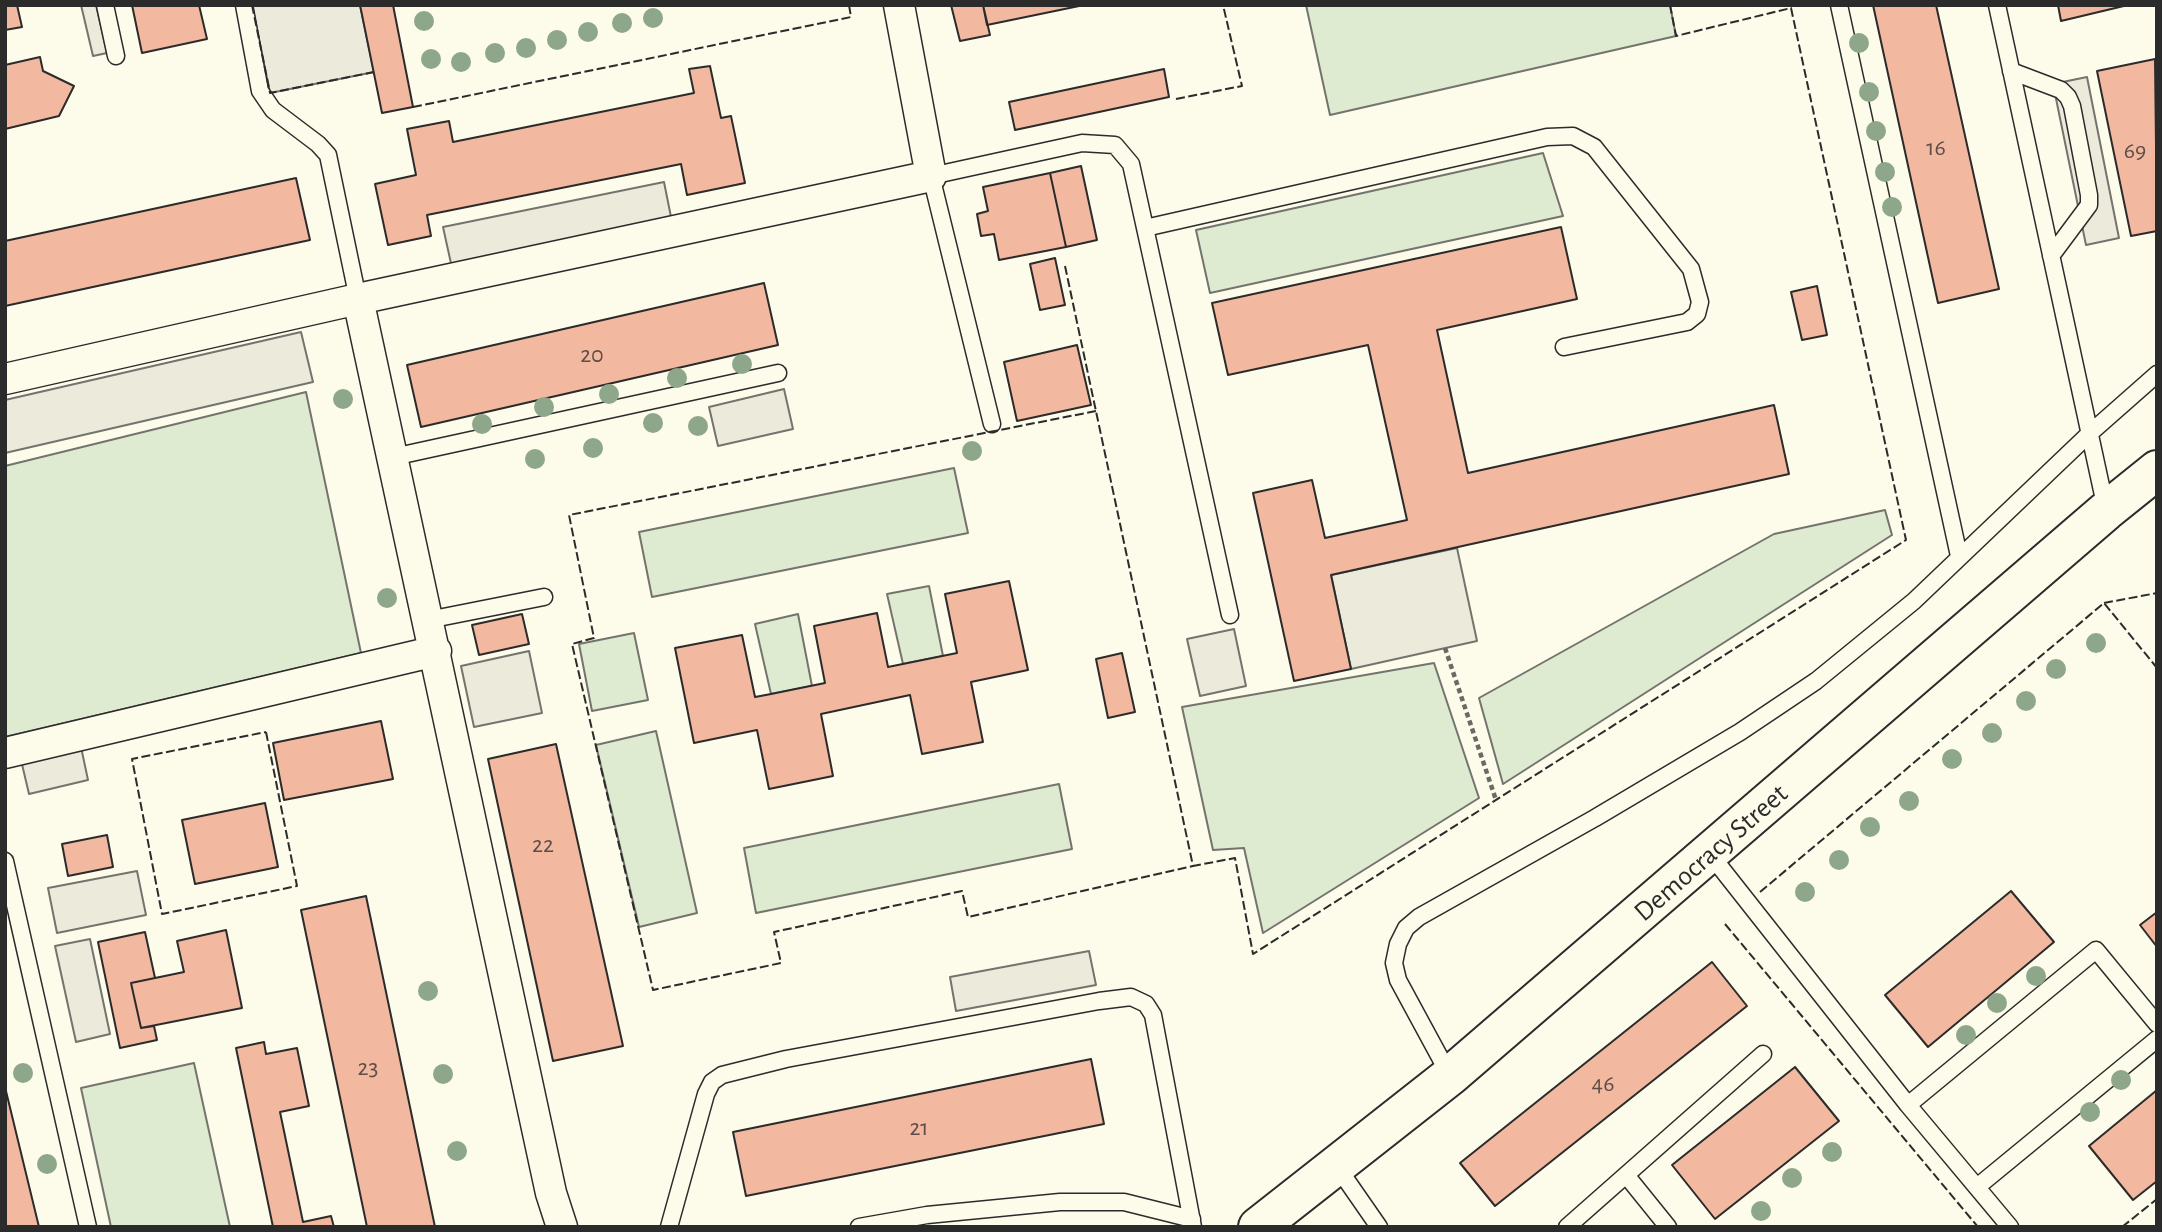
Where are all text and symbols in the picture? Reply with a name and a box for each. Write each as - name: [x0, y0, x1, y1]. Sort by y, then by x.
- house number: 16: [1926, 134, 1946, 162]
- house number: 69: [2124, 137, 2146, 165]
- house number: 20: [580, 341, 604, 369]
- street label: Democracy Street: [1627, 777, 1795, 929]
- house number: 22: [532, 831, 554, 859]
- house number: 23: [358, 1054, 378, 1082]
- house number: 46: [1592, 1070, 1614, 1098]
- house number: 21: [909, 1114, 929, 1142]

